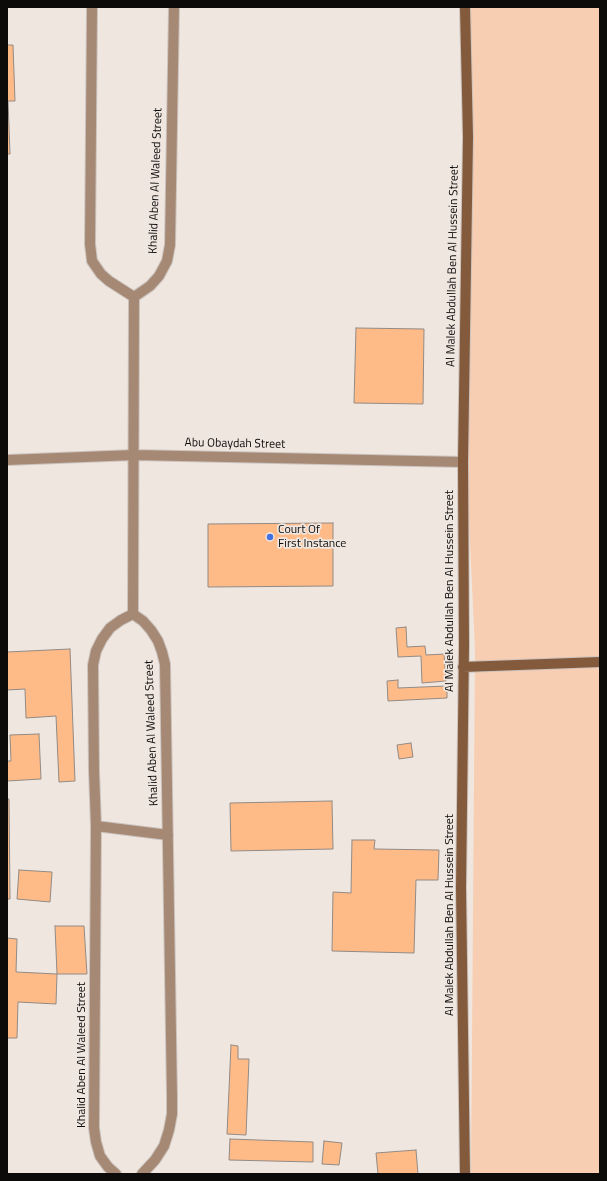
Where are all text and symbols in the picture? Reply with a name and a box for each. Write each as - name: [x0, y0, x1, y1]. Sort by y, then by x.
- street label: Khalid Aben Al Waleed Street: [146, 108, 166, 254]
- street label: Al Malek Abdullah Ben Al Hussein Street: [444, 165, 462, 367]
- street label: Abu Obaydah Street: [185, 436, 285, 452]
- street label: Al Malek Abdullah Ben Al Hussein Street: [443, 490, 457, 692]
- place label: Court Of First Instance: [278, 523, 346, 551]
- marker: Court Of First Instance: [265, 532, 275, 542]
- street label: Khalid Aben Al Waleed Street: [142, 660, 162, 806]
- street label: Al Malek Abdullah Ben Al Hussein Street: [443, 814, 457, 1016]
- street label: Khalid Aben Al Waleed Street: [75, 982, 89, 1128]

